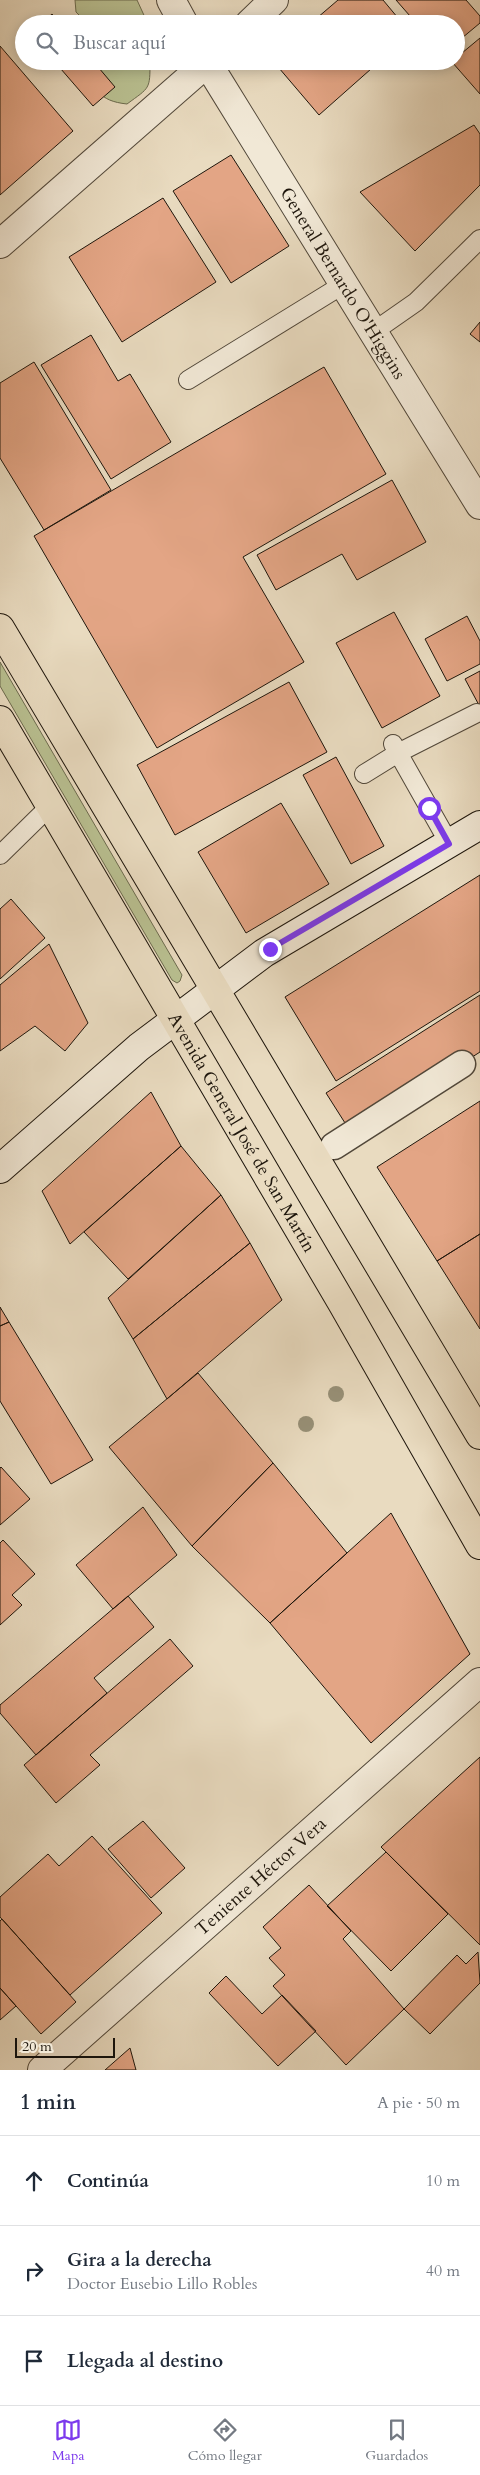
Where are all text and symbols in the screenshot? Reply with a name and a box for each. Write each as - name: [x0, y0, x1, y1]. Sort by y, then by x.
- search box: [15, 15, 465, 70]
- icon: search: [33, 29, 61, 57]
- text: Buscar aquí: [73, 30, 166, 56]
- street label: General Bernardo O'Higgins: [274, 182, 412, 384]
- route start: [418, 797, 441, 820]
- route end: [259, 938, 282, 961]
- street label: Avenida General José de San Martín: [162, 1008, 322, 1257]
- street label: Teniente Héctor Vera: [189, 1811, 332, 1941]
- scale bar: [15, 2035, 115, 2058]
- text: 20 m: [22, 2037, 52, 2056]
- text: 1 min: [20, 2088, 76, 2117]
- text: A pie · 50 m: [377, 2092, 460, 2114]
- icon: ahead: [20, 2167, 48, 2195]
- text: Continúa: [67, 2168, 149, 2194]
- text: 10 m: [426, 2170, 460, 2192]
- text: Gira a la derecha: [67, 2247, 212, 2273]
- icon: right: [20, 2257, 48, 2285]
- text: 40 m: [426, 2260, 460, 2282]
- text: Doctor Eusebio Lillo Robles: [67, 2273, 257, 2295]
- icon: arrive: [20, 2347, 48, 2375]
- text: Llegada al destino: [67, 2348, 223, 2374]
- tab: Mapa: [52, 2416, 84, 2465]
- tab: Cómo llegar: [188, 2416, 262, 2465]
- tab: Guardados: [365, 2416, 428, 2465]

